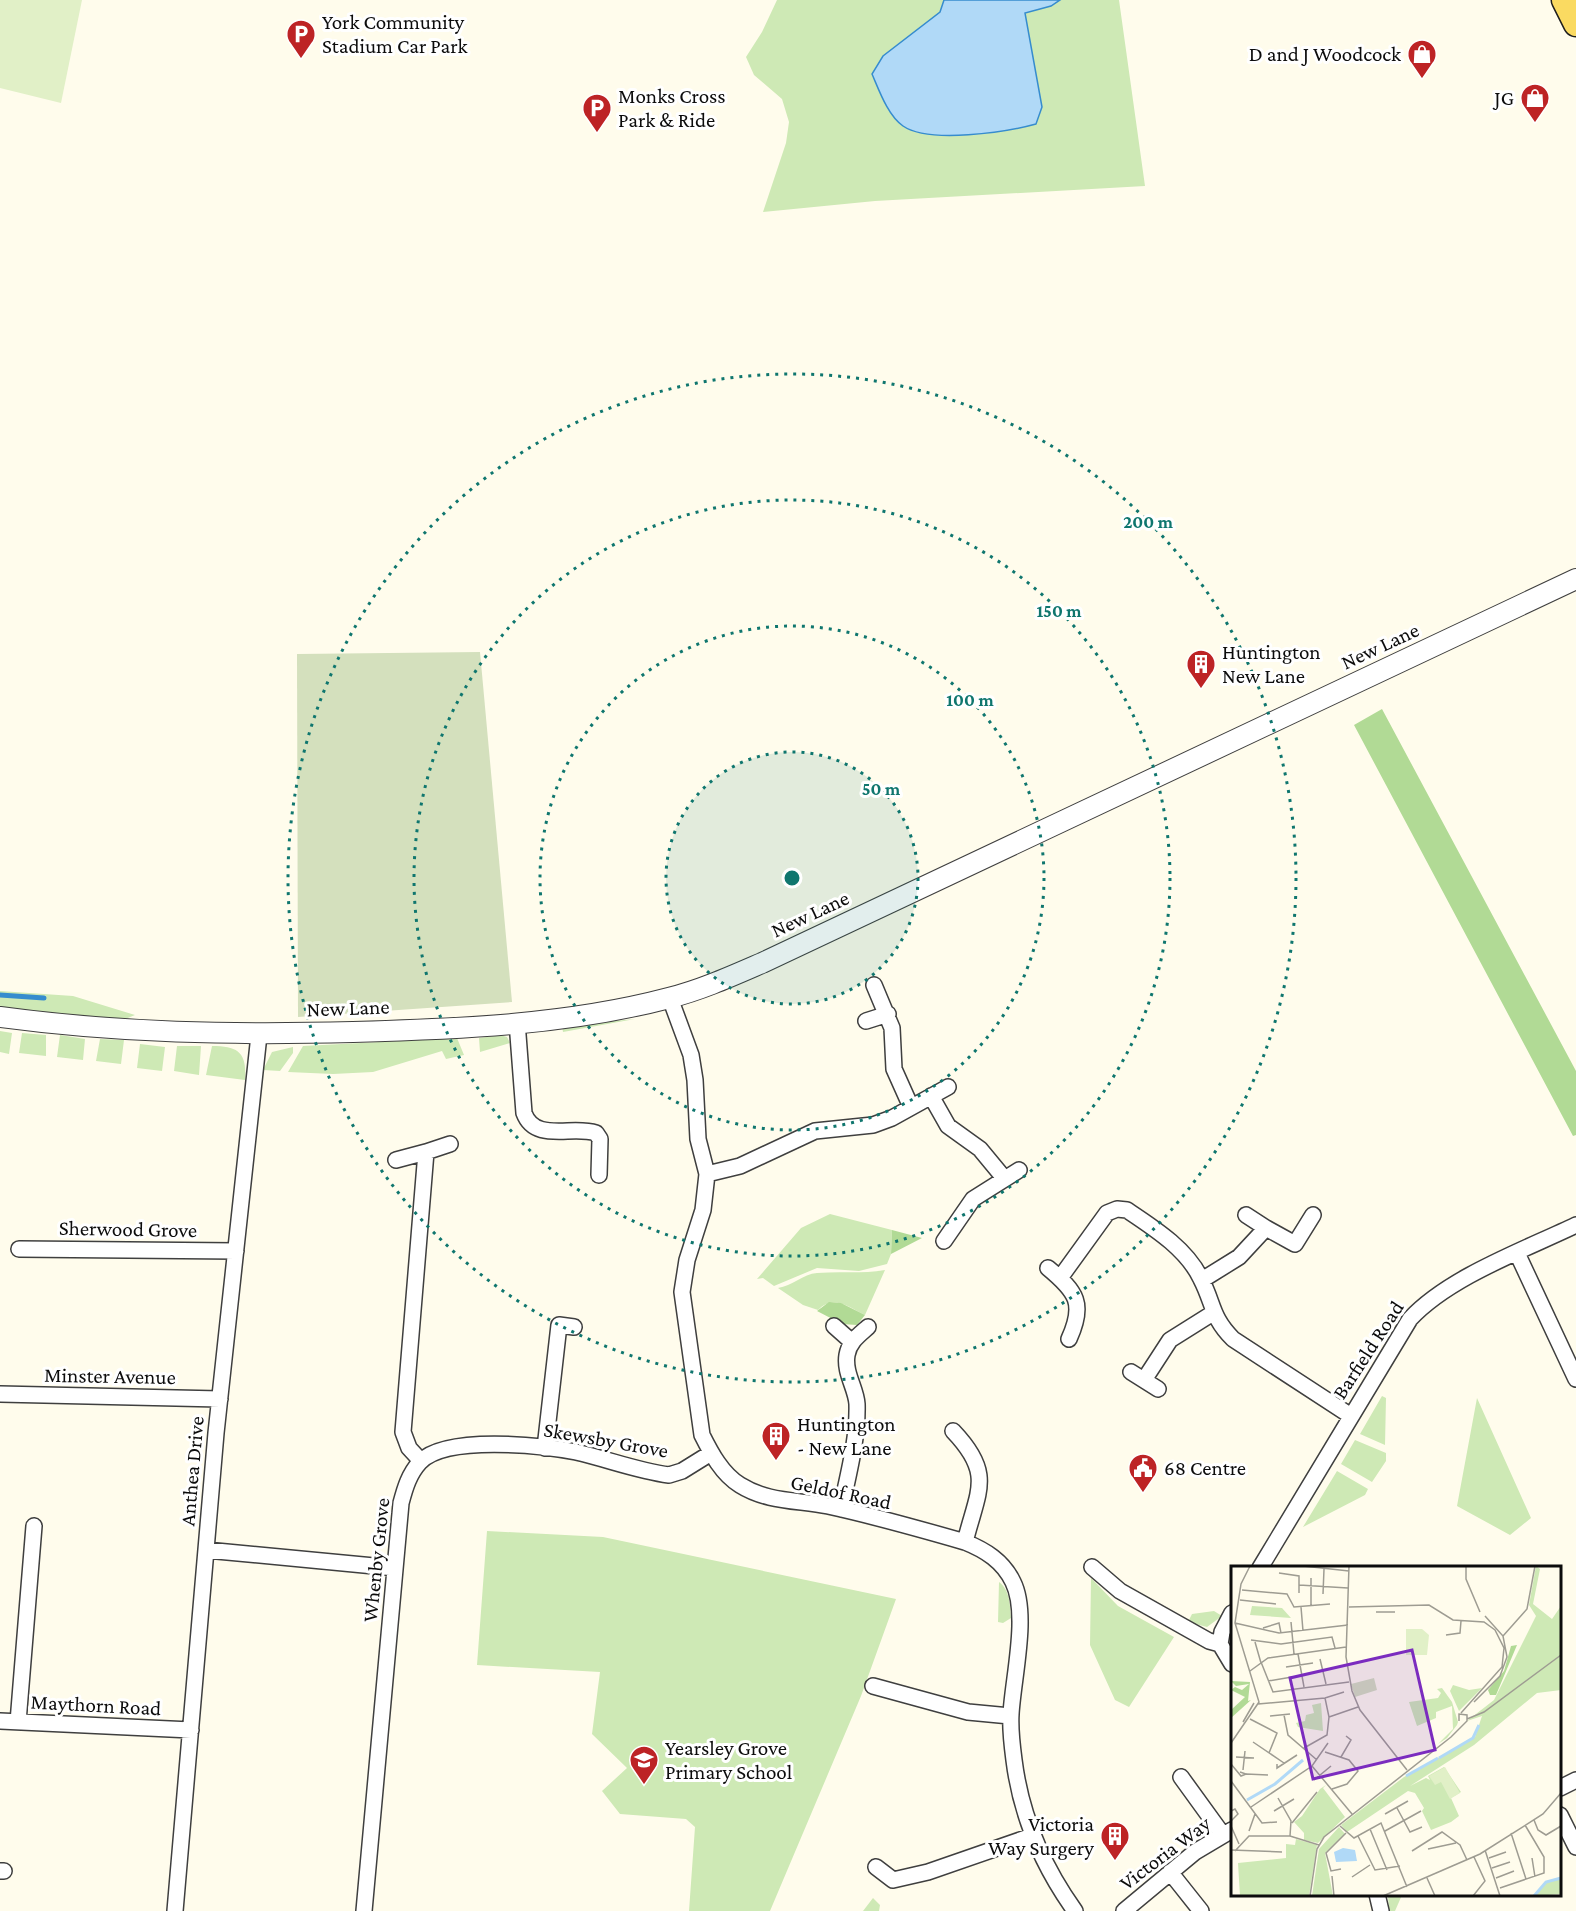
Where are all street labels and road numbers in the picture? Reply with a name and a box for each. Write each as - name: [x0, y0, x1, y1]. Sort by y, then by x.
- street label: New Lane: [1337, 618, 1423, 674]
- street label: New Lane: [767, 886, 853, 942]
- street label: New Lane: [306, 995, 390, 1021]
- street label: Sherwood Grove: [59, 1216, 197, 1242]
- street label: Barfield Road: [1327, 1296, 1409, 1404]
- street label: Minster Avenue: [44, 1363, 176, 1389]
- street label: Anthea Drive: [175, 1415, 209, 1527]
- street label: Skewsby Grove: [542, 1417, 670, 1463]
- street label: Geldof Road: [789, 1470, 893, 1514]
- street label: Whenby Grove: [358, 1497, 394, 1623]
- street label: Maythorn Road: [30, 1690, 162, 1720]
- street label: Victoria Way: [1115, 1811, 1215, 1895]

